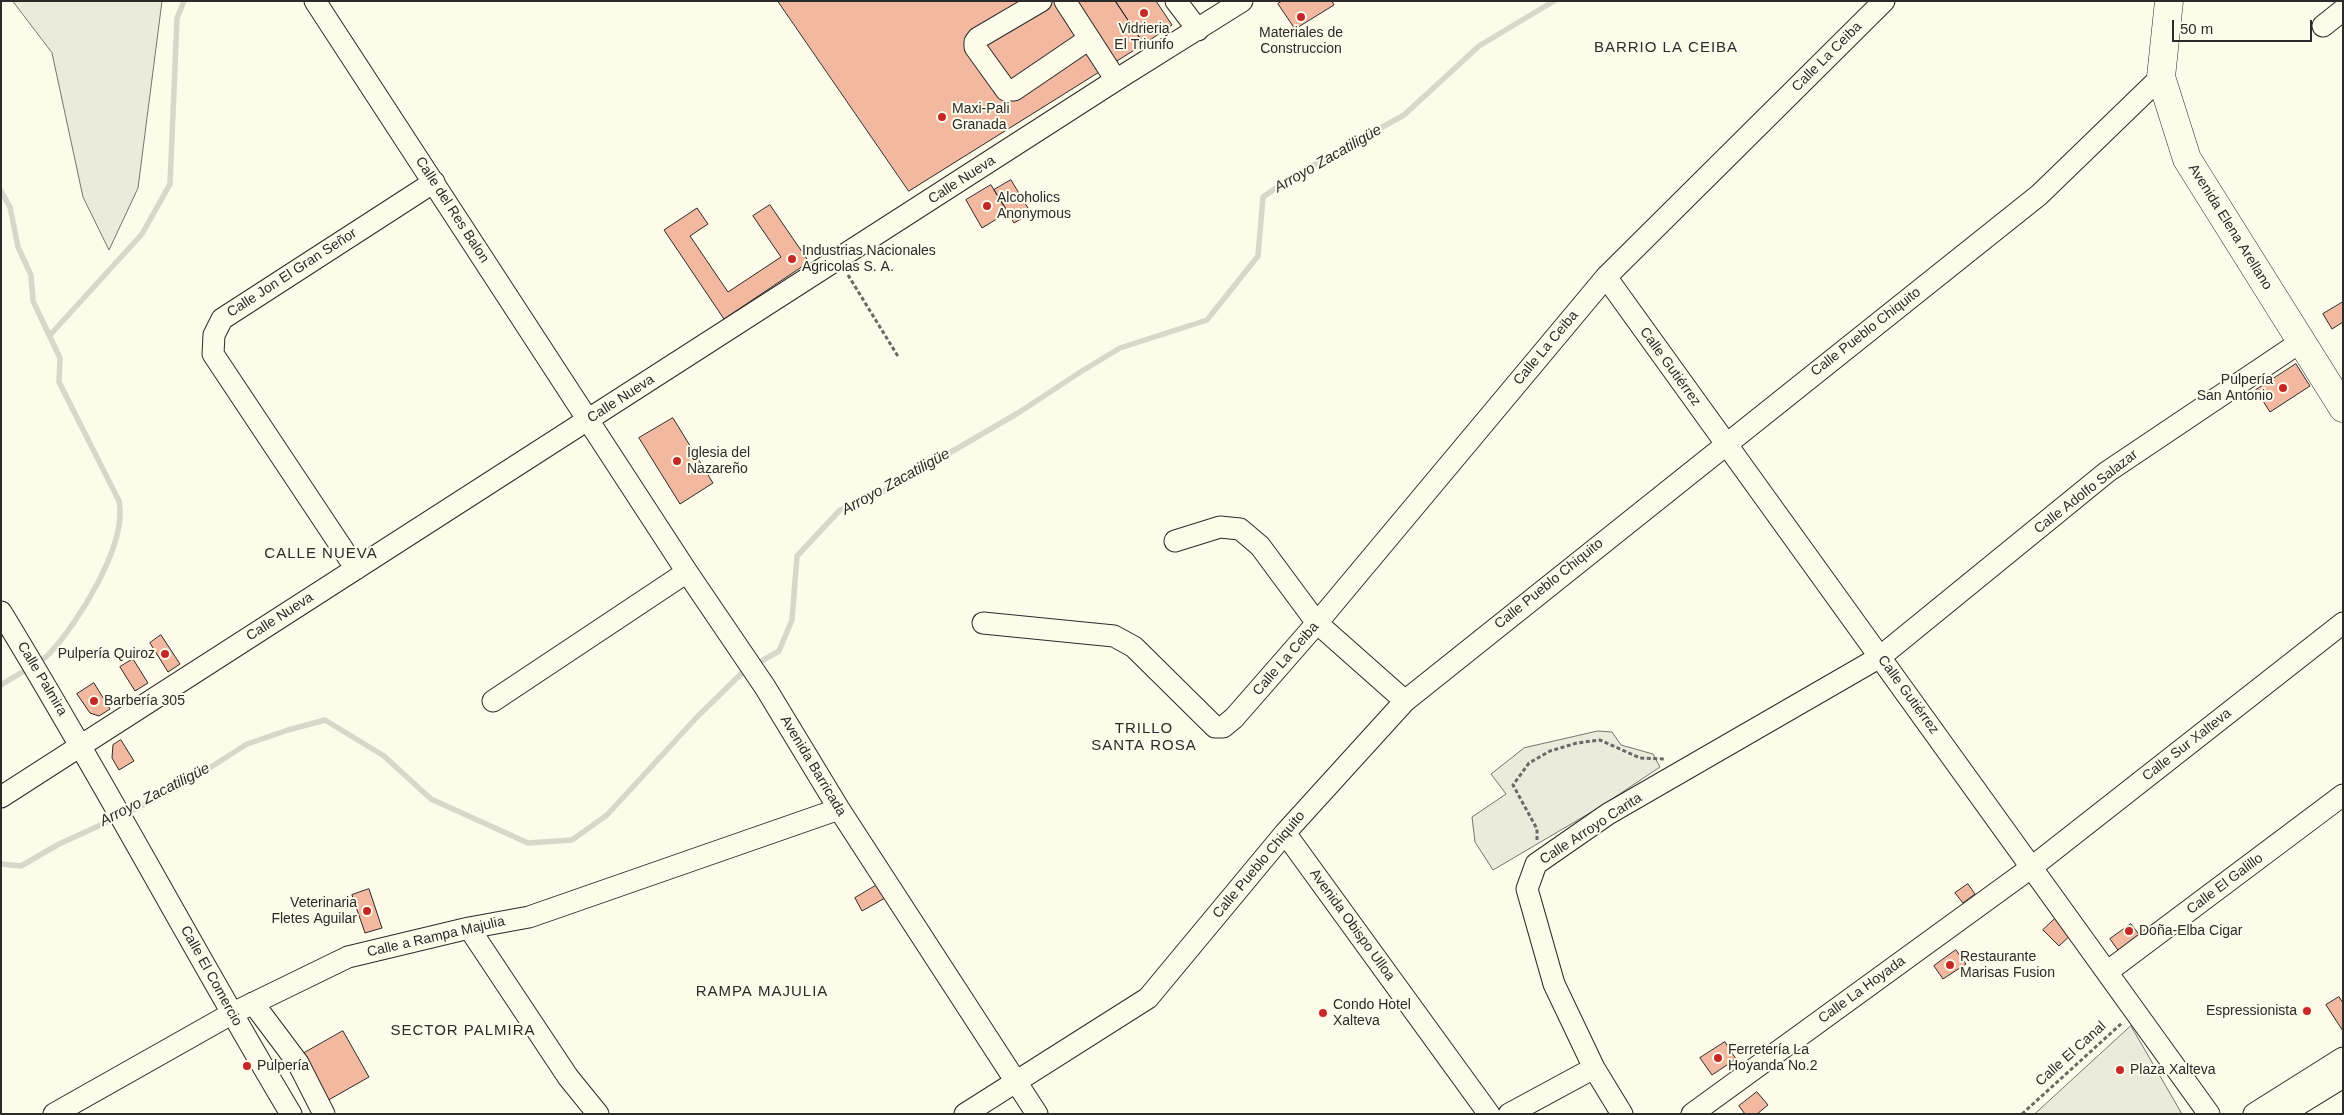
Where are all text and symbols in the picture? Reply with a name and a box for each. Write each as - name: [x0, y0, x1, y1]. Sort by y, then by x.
- marker: Vidrieria El Triunfo: [1138, 7, 1150, 19]
- scale bar: [2174, 10, 2314, 42]
- marker: Materiales de Construccion: [1295, 11, 1307, 23]
- street label: Calle La Ceiba: [1789, 19, 1865, 95]
- text: 50 m: [2180, 20, 2213, 37]
- place label: Vidrieria El Triunfo: [1114, 21, 1174, 54]
- place label: Materiales de Construccion: [1259, 25, 1343, 58]
- district label: BARRIO LA CEIBA: [1592, 39, 1740, 57]
- place label: Maxi-Pali Granada: [952, 101, 1010, 134]
- marker: Maxi-Pali Granada: [936, 111, 948, 123]
- water label: Arroyo Zacatiligüe: [1271, 121, 1385, 197]
- street label: Calle Nueva: [925, 152, 999, 208]
- street label: Calle del Res Balon: [411, 154, 493, 266]
- street label: Avenida Elena Arellano: [2184, 161, 2276, 293]
- place label: Alcoholics Anonymous: [997, 190, 1071, 222]
- marker: Alcoholics Anonymous: [981, 200, 993, 212]
- street label: Calle Jon El Gran Señor: [224, 225, 360, 321]
- place label: Industrias Nacionales Agricolas S. A.: [802, 243, 936, 276]
- marker: Industrias Nacionales Agricolas S. A.: [786, 253, 798, 265]
- street label: Calle Pueblo Chiquito: [1808, 284, 1924, 380]
- street label: Calle La Ceiba: [1510, 307, 1582, 389]
- street label: Calle Gutiérrez: [1636, 324, 1704, 410]
- street label: Calle Nueva: [584, 371, 658, 427]
- place label: Pulpería San Antonio: [2197, 372, 2273, 404]
- marker: Pulpería San Antonio: [2277, 382, 2289, 394]
- place label: Iglesia del Nazareño: [687, 445, 750, 478]
- water label: Arroyo Zacatiligüe: [839, 445, 953, 519]
- street label: Calle Adolfo Salazar: [2031, 446, 2141, 538]
- marker: Iglesia del Nazareño: [671, 455, 683, 467]
- street label: Calle Pueblo Chiquito: [1491, 535, 1607, 633]
- district label: CALLE NUEVA: [263, 545, 379, 563]
- street label: Calle Nueva: [243, 589, 317, 645]
- street label: Calle La Ceiba: [1250, 619, 1322, 699]
- street label: Calle Palmira: [13, 639, 71, 719]
- place label: Pulpería Quiroz: [58, 646, 155, 662]
- marker: Pulpería Quiroz: [159, 648, 171, 660]
- street label: Calle Gutiérrez: [1874, 652, 1942, 738]
- place label: Barbería 305: [104, 693, 185, 709]
- marker: Barbería 305: [88, 695, 100, 707]
- street label: Calle Sur Xalteva: [2139, 705, 2235, 785]
- street label: Avenida Barricada: [776, 713, 850, 819]
- district label: TRILLO SANTA ROSA: [1090, 720, 1198, 755]
- water label: Arroyo Zacatiligüe: [97, 760, 213, 830]
- street label: Calle Arroyo Carita: [1537, 790, 1645, 868]
- street label: Calle Pueblo Chiquito: [1209, 808, 1309, 922]
- street label: Calle El Galillo: [2184, 850, 2266, 918]
- street label: Avenida Obispo Ulloa: [1306, 866, 1398, 984]
- place label: Veterinaria Fletes Aguilar: [271, 895, 357, 928]
- marker: Veterinaria Fletes Aguilar: [361, 905, 373, 917]
- street label: Calle a Rampa Majulia: [365, 913, 507, 961]
- street label: Calle El Comercio: [176, 923, 246, 1029]
- place label: Doña-Elba Cigar: [2139, 923, 2242, 939]
- marker: Doña-Elba Cigar: [2123, 925, 2135, 937]
- place label: Restaurante Marisas Fusion: [1960, 949, 2055, 982]
- street label: Calle La Hoyada: [1815, 953, 1909, 1027]
- marker: Restaurante Marisas Fusion: [1944, 959, 1956, 971]
- district label: RAMPA MAJULIA: [694, 983, 830, 1001]
- place label: Condo Hotel Xalteva: [1333, 997, 1411, 1030]
- place label: Espressionista: [2206, 1003, 2297, 1019]
- marker: Espressionista: [2301, 1005, 2313, 1017]
- marker: Condo Hotel Xalteva: [1317, 1007, 1329, 1019]
- street label: Calle El Canal: [2032, 1018, 2110, 1090]
- district label: SECTOR PALMIRA: [389, 1022, 537, 1040]
- place label: Ferretería La Hoyanda No.2: [1728, 1042, 1818, 1074]
- marker: Ferretería La Hoyanda No.2: [1712, 1052, 1724, 1064]
- place label: Pulpería: [257, 1058, 309, 1074]
- marker: Pulpería: [241, 1060, 253, 1072]
- place label: Plaza Xalteva: [2130, 1062, 2216, 1078]
- marker: Plaza Xalteva: [2114, 1064, 2126, 1076]

